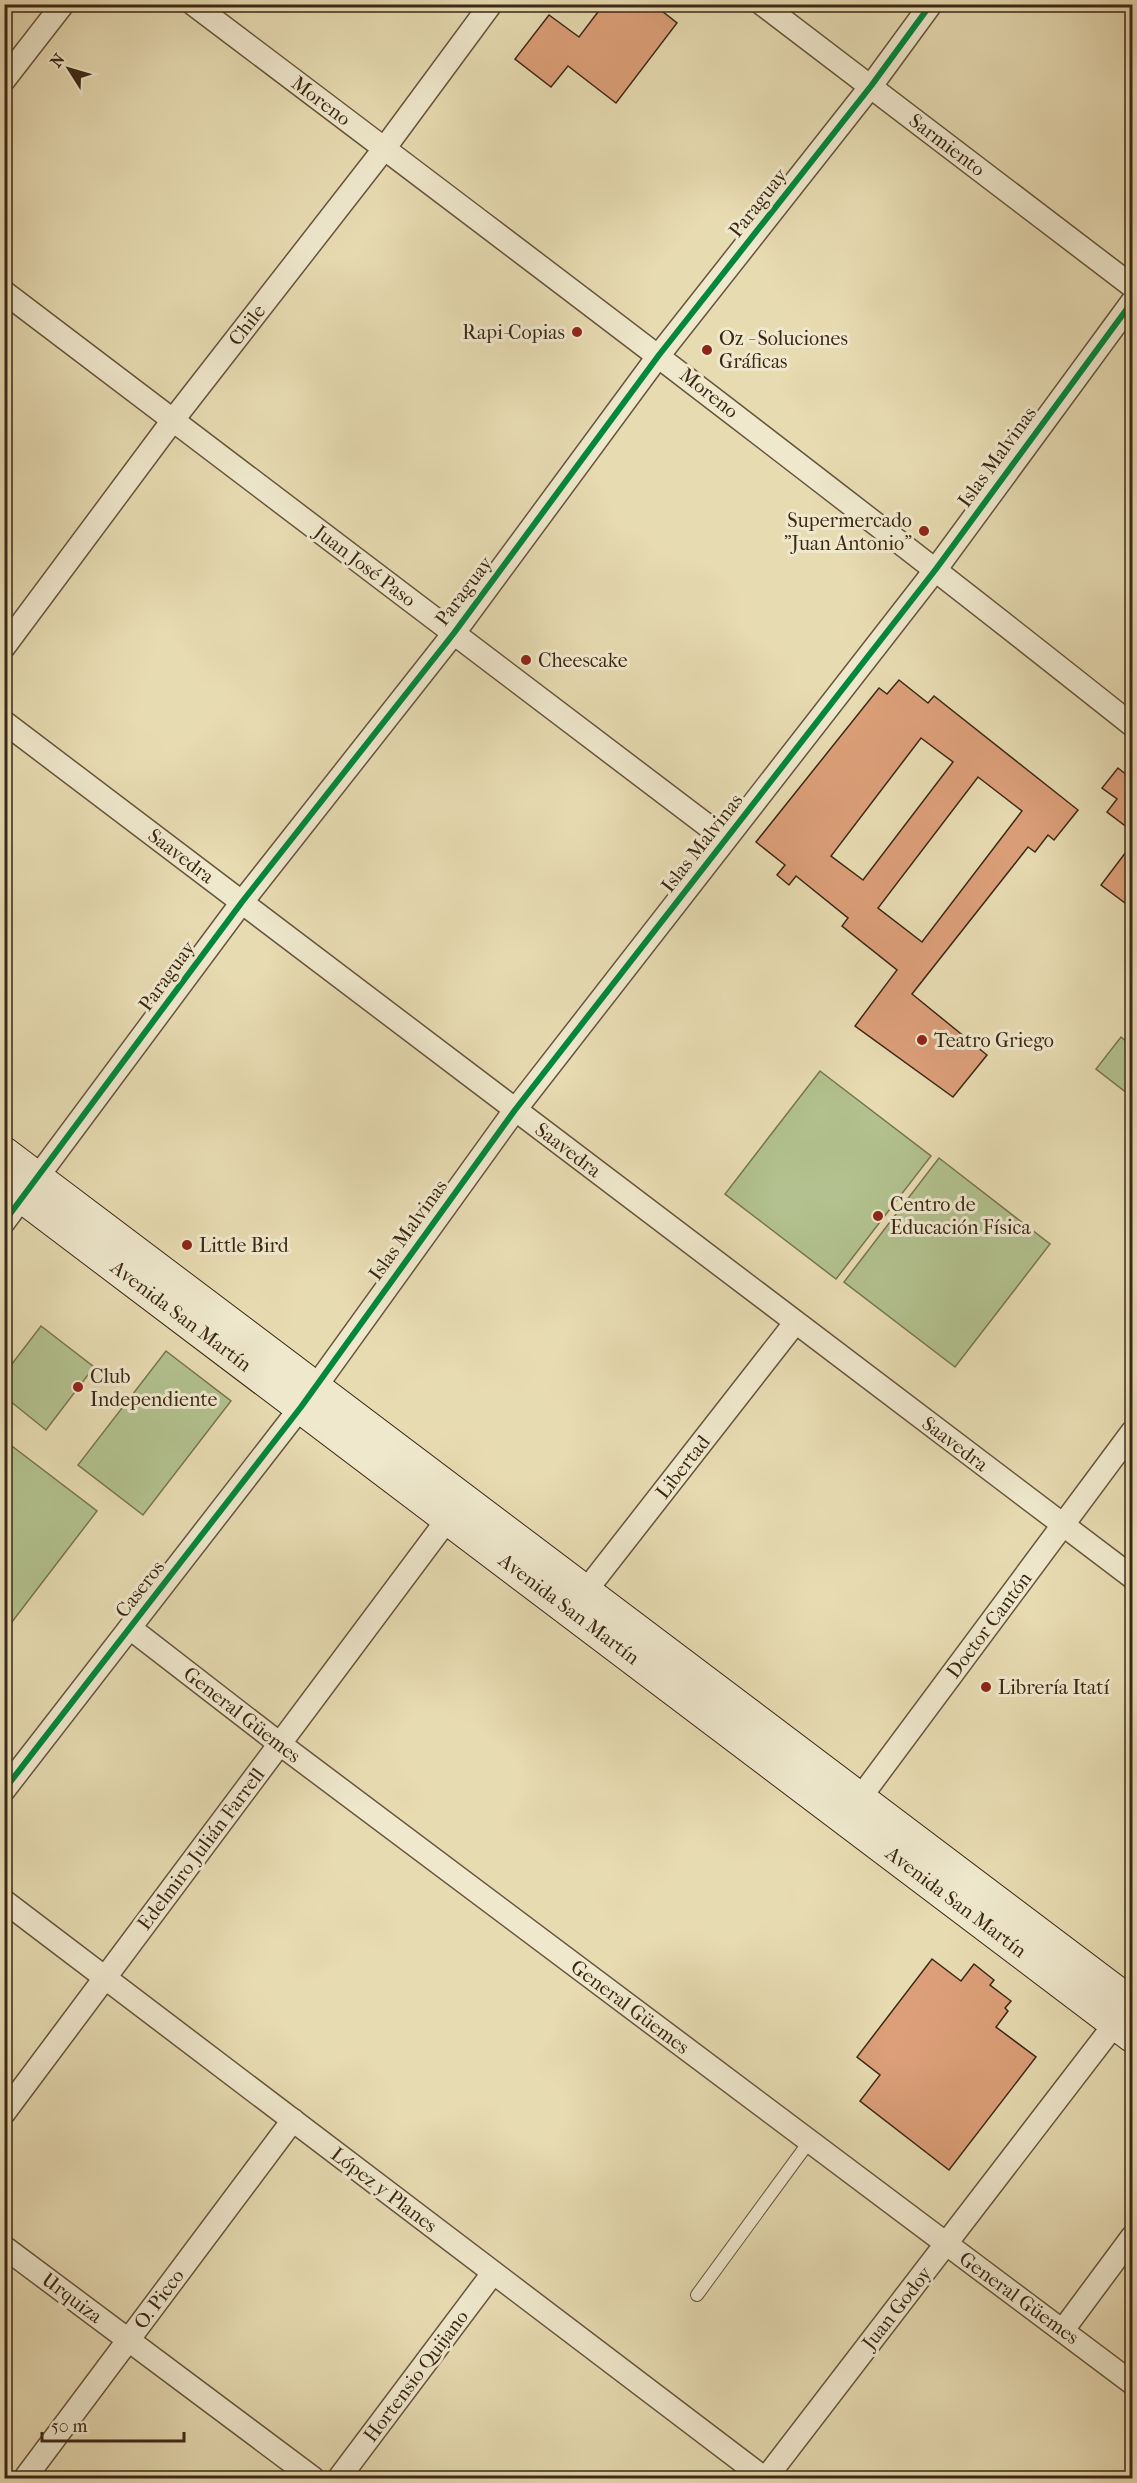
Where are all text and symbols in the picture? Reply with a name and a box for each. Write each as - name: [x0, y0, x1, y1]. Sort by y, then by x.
- north arrow: [39, 39, 99, 99]
- text: N: [46, 49, 69, 71]
- street label: Moreno: [287, 71, 355, 131]
- street label: Sarmiento: [904, 109, 990, 181]
- street label: Paraguay: [724, 163, 793, 242]
- street label: Chile: [224, 300, 270, 350]
- place label: Rapi-Copias: [462, 321, 565, 344]
- marker: Rapi-Copias: [570, 325, 584, 339]
- place label: Oz - Soluciones Gráficas: [719, 327, 848, 373]
- marker: Oz - Soluciones Gráficas: [700, 343, 714, 357]
- street label: Moreno: [675, 363, 743, 423]
- street label: Islas Malvinas: [953, 402, 1041, 512]
- place label: Supermercado "Juan Antonio": [784, 509, 912, 555]
- street label: Juan José Paso: [308, 519, 420, 612]
- marker: Supermercado "Juan Antonio": [917, 524, 931, 538]
- street label: Paraguay: [430, 551, 498, 630]
- place label: Cheescake: [538, 649, 628, 672]
- marker: Cheescake: [519, 653, 533, 667]
- street label: Islas Malvinas: [656, 789, 748, 897]
- street label: Saavedra: [143, 824, 219, 889]
- street label: Paraguay: [134, 935, 201, 1015]
- place label: Teatro Griego: [934, 1029, 1054, 1052]
- marker: Teatro Griego: [915, 1033, 929, 1047]
- street label: Saavedra: [530, 1118, 606, 1183]
- street label: Islas Malvinas: [364, 1175, 452, 1285]
- place label: Centro de Educación Física: [890, 1193, 1031, 1239]
- marker: Centro de Educación Física: [871, 1209, 885, 1223]
- place label: Little Bird: [199, 1234, 290, 1257]
- marker: Little Bird: [180, 1238, 194, 1252]
- street label: Avenida San Martín: [105, 1255, 256, 1377]
- place label: Club Independiente: [90, 1365, 218, 1411]
- marker: Club Independiente: [71, 1380, 85, 1394]
- street label: Saavedra: [917, 1412, 993, 1477]
- street label: Libertad: [651, 1430, 716, 1503]
- street label: Avenida San Martín: [493, 1548, 644, 1670]
- street label: Caseros: [111, 1556, 169, 1622]
- street label: Doctor Cantón: [942, 1567, 1037, 1683]
- street label: General Güemes: [179, 1662, 305, 1768]
- place label: Librería Itatí: [998, 1676, 1110, 1699]
- marker: Librería Itatí: [979, 1680, 993, 1694]
- street label: Edelmiro Julián Farrell: [133, 1763, 270, 1934]
- street label: Avenida San Martín: [880, 1841, 1031, 1963]
- street label: General Güemes: [566, 1955, 694, 2059]
- street label: López y Planes: [326, 2143, 442, 2237]
- street label: General Güemes: [955, 2247, 1083, 2349]
- street label: Juan Godoy: [856, 2261, 937, 2356]
- street label: O. Picco: [129, 2265, 189, 2333]
- street label: Urquiza: [37, 2268, 107, 2329]
- street label: Hortensio Quijano: [359, 2306, 473, 2446]
- scale bar: [42, 2405, 184, 2443]
- text: 50 m: [51, 2416, 88, 2437]

